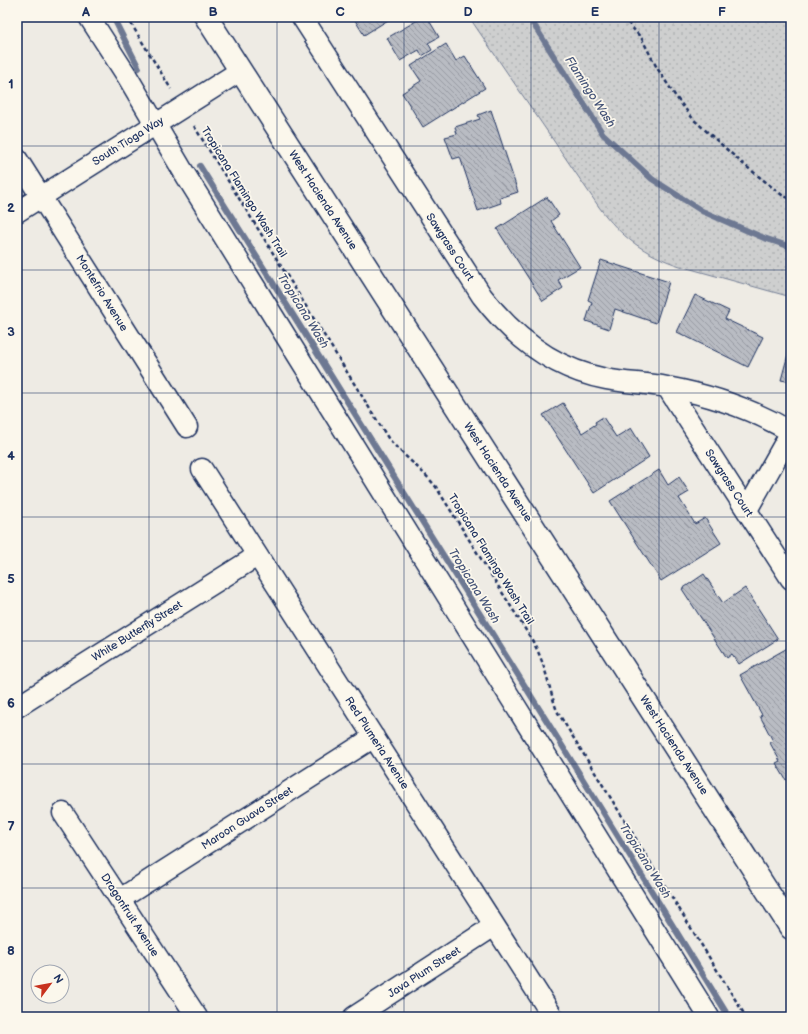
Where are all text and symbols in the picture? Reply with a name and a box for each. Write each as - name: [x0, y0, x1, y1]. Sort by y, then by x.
- text: A: [81, 4, 90, 20]
- text: B: [208, 4, 218, 20]
- text: C: [335, 4, 345, 20]
- text: D: [463, 4, 473, 20]
- text: E: [591, 4, 600, 20]
- text: F: [718, 4, 726, 20]
- water label: Flamingo Wash: [561, 53, 619, 131]
- text: 1: [8, 76, 14, 92]
- street label: South Tioga Way: [90, 114, 166, 168]
- street label: Tropicana Flamingo Wash Trail: [198, 124, 290, 260]
- street label: West Hacienda Avenue: [286, 148, 360, 252]
- text: 2: [7, 200, 15, 216]
- street label: Sawgrass Court: [423, 211, 477, 284]
- street label: Montefrio Avenue: [73, 252, 131, 334]
- water label: Tropicana Wash: [274, 271, 332, 352]
- text: 3: [7, 324, 15, 340]
- street label: West Hacienda Avenue: [461, 420, 535, 524]
- street label: Sawgrass Court: [702, 447, 756, 520]
- text: 4: [7, 448, 15, 464]
- street label: Tropicana Flamingo Wash Trail: [445, 491, 537, 627]
- water label: Tropicana Wash: [445, 546, 503, 627]
- text: 5: [7, 571, 15, 587]
- street label: White Butterfly Street: [90, 598, 185, 664]
- street label: West Hacienda Avenue: [637, 693, 711, 797]
- street label: Red Plumeria Avenue: [342, 694, 412, 792]
- text: 6: [7, 695, 15, 711]
- street label: Maroon Guava Street: [199, 783, 296, 852]
- text: 7: [7, 819, 15, 835]
- water label: Tropicana Wash: [616, 821, 674, 902]
- street label: Dragonfruit Avenue: [98, 871, 162, 959]
- text: 8: [7, 943, 15, 959]
- street label: Java Plum Street: [385, 943, 463, 1000]
- north arrow: [30, 964, 70, 1004]
- text: N: [50, 972, 66, 986]

